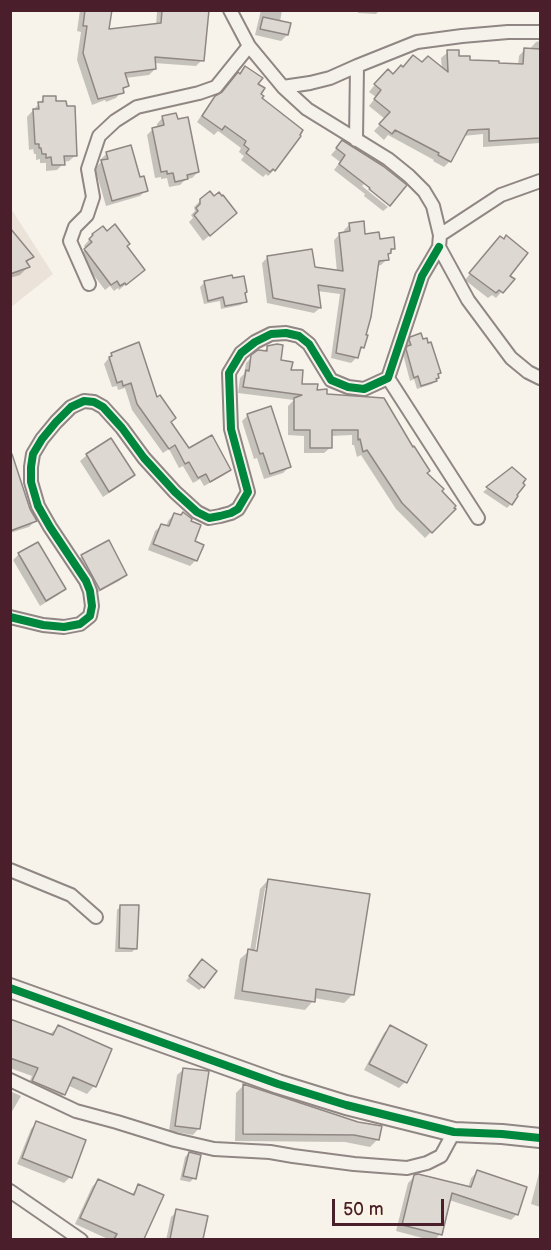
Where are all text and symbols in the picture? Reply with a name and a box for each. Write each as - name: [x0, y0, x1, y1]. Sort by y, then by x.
- scale bar: [335, 1187, 448, 1225]
- text: 50 m: [343, 1199, 384, 1220]

